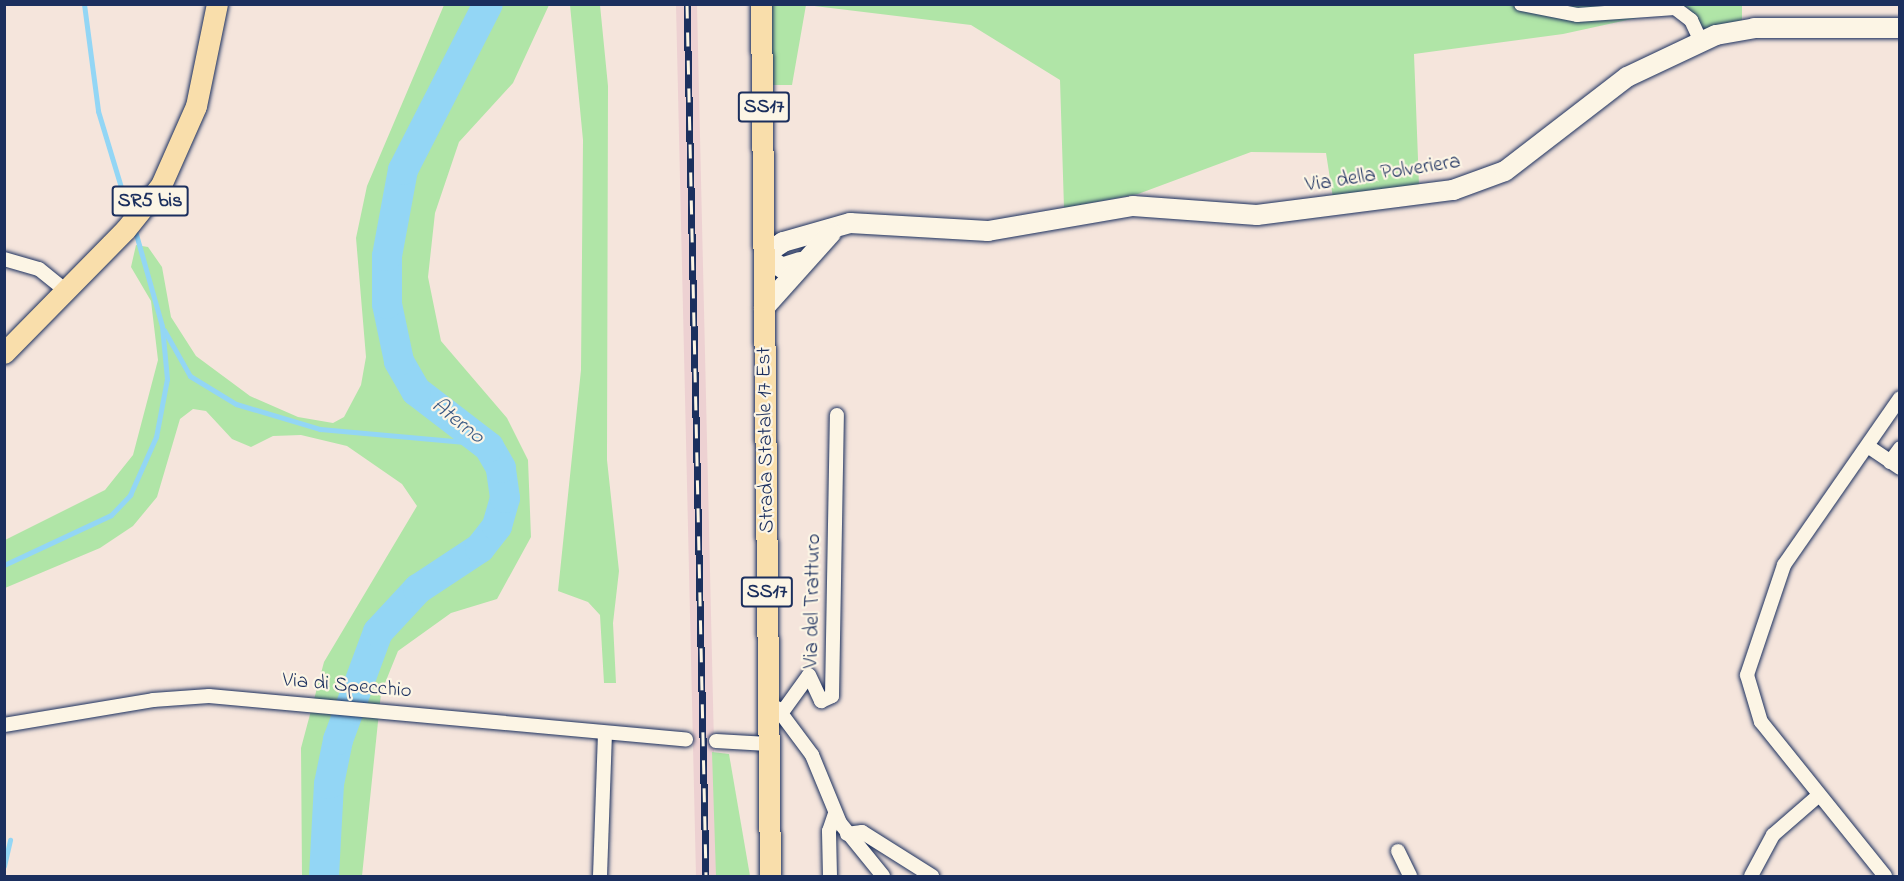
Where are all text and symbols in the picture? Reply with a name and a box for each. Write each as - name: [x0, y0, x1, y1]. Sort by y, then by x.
- road number: SS17: [737, 90, 791, 124]
- street label: Via della Polveriera: [1304, 149, 1462, 199]
- road number: SR5 bis: [111, 184, 189, 218]
- street label: Strada Statale 17 Est: [752, 347, 780, 533]
- water label: Aterno: [425, 393, 489, 451]
- street label: Via del Tratturo: [799, 533, 827, 669]
- road number: SS17: [740, 575, 794, 609]
- street label: Via di Specchio: [281, 668, 413, 704]

